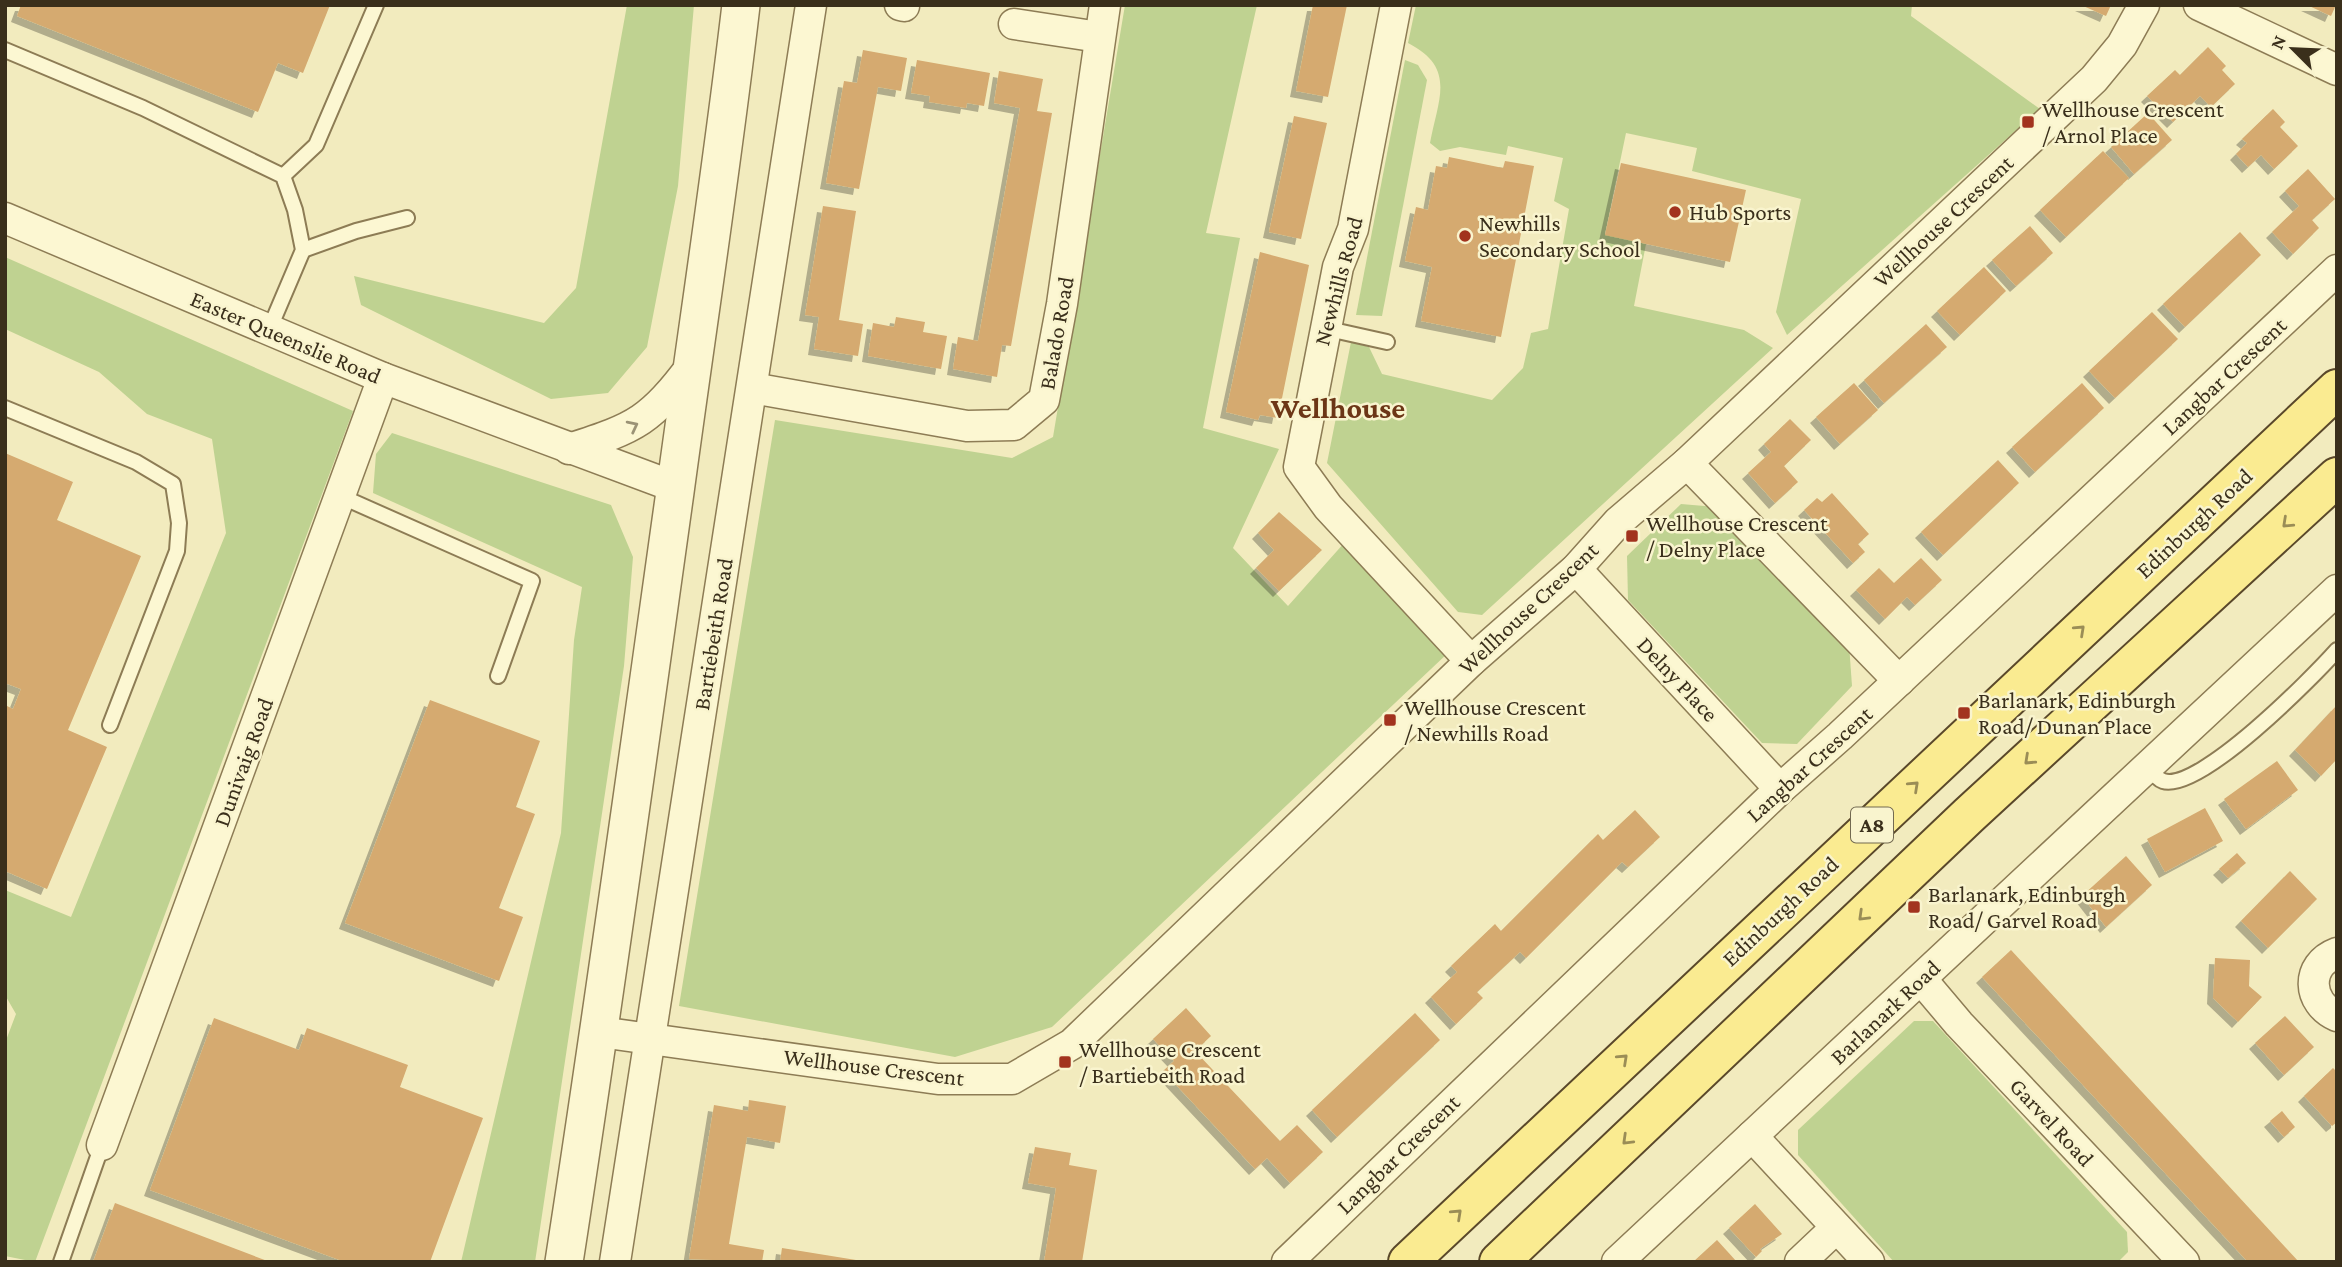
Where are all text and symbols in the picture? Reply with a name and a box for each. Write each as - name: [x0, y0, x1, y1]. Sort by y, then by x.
- north arrow: [2258, 14, 2328, 84]
- text: N: [2266, 32, 2290, 52]
- place label: Wellhouse Crescent / Arnol Place: [2042, 96, 2224, 148]
- marker: Wellhouse Crescent / Arnol Place: [2020, 114, 2036, 130]
- street label: Wellhouse Crescent: [1868, 149, 2019, 292]
- place label: Hub Sports: [1689, 199, 1791, 225]
- marker: Hub Sports: [1667, 204, 1683, 220]
- place label: Newhills Secondary School: [1479, 210, 1640, 262]
- street label: Newhills Road: [1308, 214, 1368, 348]
- marker: Newhills Secondary School: [1457, 228, 1473, 244]
- street label: Balado Road: [1033, 274, 1079, 392]
- street label: Easter Queenslie Road: [187, 285, 385, 389]
- street label: Langbar Crescent: [2156, 312, 2292, 440]
- district label: Wellhouse: [1270, 391, 1405, 424]
- one-way arrow: [626, 420, 638, 434]
- street label: Edinburgh Road: [2131, 463, 2257, 583]
- place label: Wellhouse Crescent / Delny Place: [1646, 510, 1828, 562]
- one-way arrow: [2282, 515, 2295, 527]
- marker: Wellhouse Crescent / Delny Place: [1624, 528, 1640, 544]
- street label: Wellhouse Crescent: [1453, 536, 1604, 679]
- street label: Bartiebeith Road: [688, 556, 738, 712]
- one-way arrow: [2072, 626, 2085, 639]
- street label: Delny Place: [1632, 631, 1724, 727]
- place label: Barlanark, Edinburgh Road/ Dunan Place: [1978, 687, 2176, 739]
- street label: Dunivaig Road: [208, 694, 278, 830]
- place label: Wellhouse Crescent / Newhills Road: [1404, 694, 1586, 746]
- street label: Langbar Crescent: [1741, 700, 1878, 827]
- marker: Barlanark, Edinburgh Road/ Dunan Place: [1956, 705, 1972, 721]
- marker: Wellhouse Crescent / Newhills Road: [1382, 712, 1398, 728]
- one-way arrow: [2024, 752, 2037, 764]
- one-way arrow: [1906, 782, 1919, 794]
- road number: A8: [1851, 808, 1893, 842]
- street label: Edinburgh Road: [1717, 851, 1843, 971]
- place label: Barlanark, Edinburgh Road/ Garvel Road: [1928, 881, 2126, 933]
- marker: Barlanark, Edinburgh Road/ Garvel Road: [1906, 899, 1922, 915]
- one-way arrow: [1858, 907, 1871, 920]
- street label: Barlanark Road: [1825, 954, 1945, 1070]
- place label: Wellhouse Crescent / Bartiebeith Road: [1079, 1036, 1261, 1088]
- street label: Wellhouse Crescent: [782, 1043, 966, 1091]
- marker: Wellhouse Crescent / Bartiebeith Road: [1057, 1054, 1073, 1070]
- one-way arrow: [1615, 1054, 1628, 1067]
- street label: Garvel Road: [2005, 1073, 2099, 1171]
- street label: Langbar Crescent: [1331, 1089, 1465, 1219]
- one-way arrow: [1622, 1131, 1635, 1144]
- one-way arrow: [1449, 1210, 1462, 1223]

